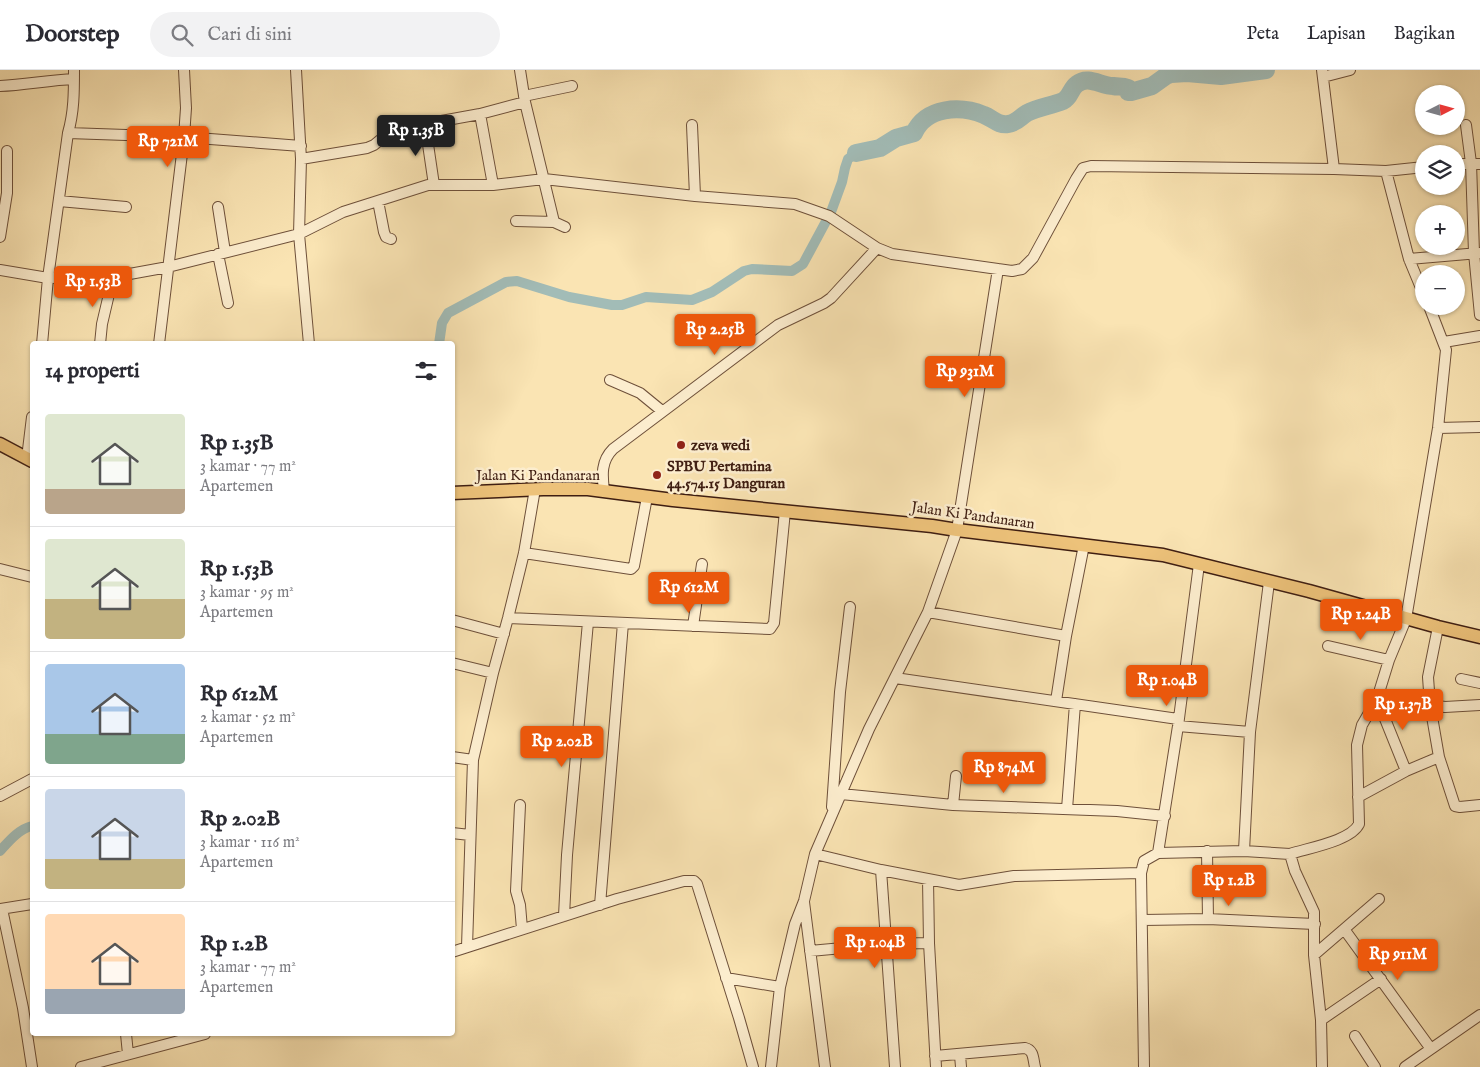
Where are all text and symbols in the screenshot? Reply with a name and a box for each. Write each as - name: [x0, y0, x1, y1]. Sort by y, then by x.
- search box: [150, 12, 500, 57]
- text: Doorstep: [25, 19, 120, 50]
- icon: search: [168, 21, 196, 49]
- text: Cari di sini: [208, 23, 292, 47]
- text: Peta: [1247, 23, 1279, 46]
- text: Lapisan: [1307, 23, 1366, 46]
- text: Bagikan: [1394, 23, 1455, 46]
- north arrow: [1415, 85, 1465, 135]
- map controls: [1415, 85, 1465, 315]
- pin: Rp 1.35B: [364, 114, 468, 157]
- text: Rp 1.35B: [388, 121, 444, 141]
- pin: Rp 721M: [122, 126, 214, 168]
- text: Rp 721M: [138, 132, 198, 152]
- button: layers: [1415, 145, 1465, 195]
- button: +: [1415, 205, 1465, 255]
- button: −: [1415, 265, 1465, 315]
- pin: Rp 1.53B: [41, 266, 145, 308]
- text: Rp 1.53B: [65, 272, 121, 292]
- pin: Rp 2.25B: [663, 314, 767, 356]
- text: Rp 2.25B: [685, 320, 745, 340]
- pin: Rp 931M: [919, 356, 1011, 398]
- icon: filters: [412, 357, 440, 385]
- text: 14 properti: [45, 358, 140, 385]
- text: Rp 931M: [936, 362, 994, 382]
- text: Rp 1.35B: [200, 430, 274, 457]
- icon: home: [85, 434, 145, 494]
- place label: zeva wedi: [691, 436, 750, 455]
- marker: zeva wedi: [675, 439, 687, 451]
- text: 3 kamar · 77 m²: [200, 457, 296, 477]
- place label: SPBU Pertamina 44.574.15 Danguran: [667, 457, 785, 493]
- street label: Jalan Ki Pandanaran: [474, 466, 600, 485]
- marker: SPBU Pertamina 44.574.15 Danguran: [651, 469, 663, 481]
- text: Apartemen: [200, 477, 273, 497]
- street label: Jalan Ki Pandanaran: [908, 497, 1036, 534]
- text: Rp 1.53B: [200, 556, 274, 583]
- icon: home: [85, 559, 145, 619]
- pin: Rp 612M: [643, 572, 735, 614]
- text: Rp 612M: [659, 578, 719, 598]
- text: 3 kamar · 95 m²: [200, 583, 294, 603]
- pin: Rp 1.24B: [1309, 598, 1413, 641]
- text: Apartemen: [200, 603, 273, 623]
- text: Rp 1.24B: [1331, 605, 1391, 625]
- pin: Rp 1.04B: [1115, 664, 1219, 707]
- text: Rp 1.04B: [1137, 671, 1197, 691]
- text: Rp 612M: [200, 681, 278, 708]
- icon: home: [85, 684, 145, 744]
- pin: Rp 1.37B: [1351, 688, 1455, 731]
- text: Rp 1.37B: [1374, 695, 1432, 715]
- text: 2 kamar · 52 m²: [200, 708, 296, 728]
- pin: Rp 2.02B: [510, 726, 614, 768]
- text: Apartemen: [200, 728, 273, 748]
- text: Rp 2.02B: [531, 732, 593, 752]
- pin: Rp 874M: [958, 752, 1050, 794]
- text: Rp 874M: [974, 758, 1034, 778]
- text: Rp 2.02B: [200, 806, 280, 833]
- icon: home: [85, 809, 145, 869]
- text: 3 kamar · 116 m²: [200, 833, 300, 853]
- text: Apartemen: [200, 853, 273, 873]
- pin: Rp 1.2B: [1183, 864, 1275, 907]
- text: Rp 1.2B: [1203, 871, 1255, 891]
- pin: Rp 1.04B: [823, 926, 927, 969]
- text: Rp 1.2B: [200, 931, 268, 958]
- text: Rp 1.04B: [845, 933, 905, 953]
- icon: home: [85, 934, 145, 994]
- pin: Rp 911M: [1352, 938, 1444, 981]
- text: Rp 911M: [1369, 945, 1427, 965]
- text: 3 kamar · 77 m²: [200, 958, 296, 978]
- text: Apartemen: [200, 978, 273, 998]

